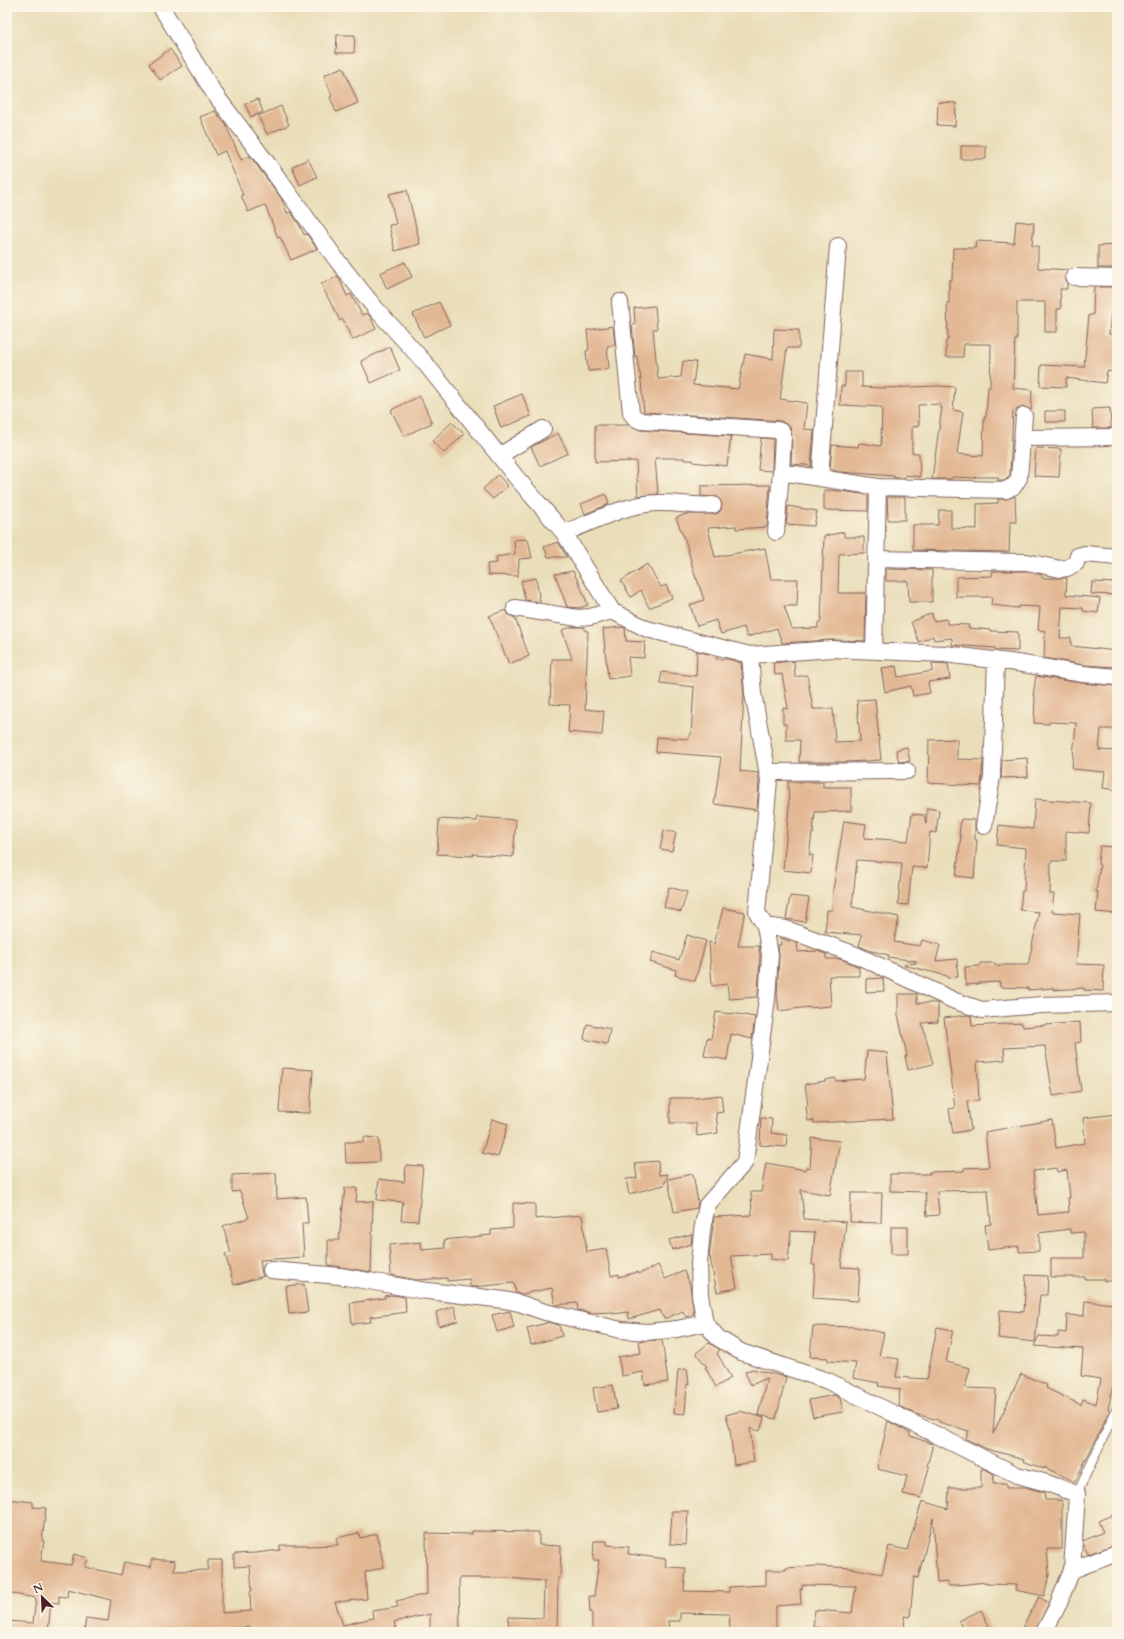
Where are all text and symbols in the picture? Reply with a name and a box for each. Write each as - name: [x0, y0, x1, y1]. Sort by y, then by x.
- north arrow: [22, 1577, 62, 1617]
- text: N: [31, 1579, 46, 1597]

